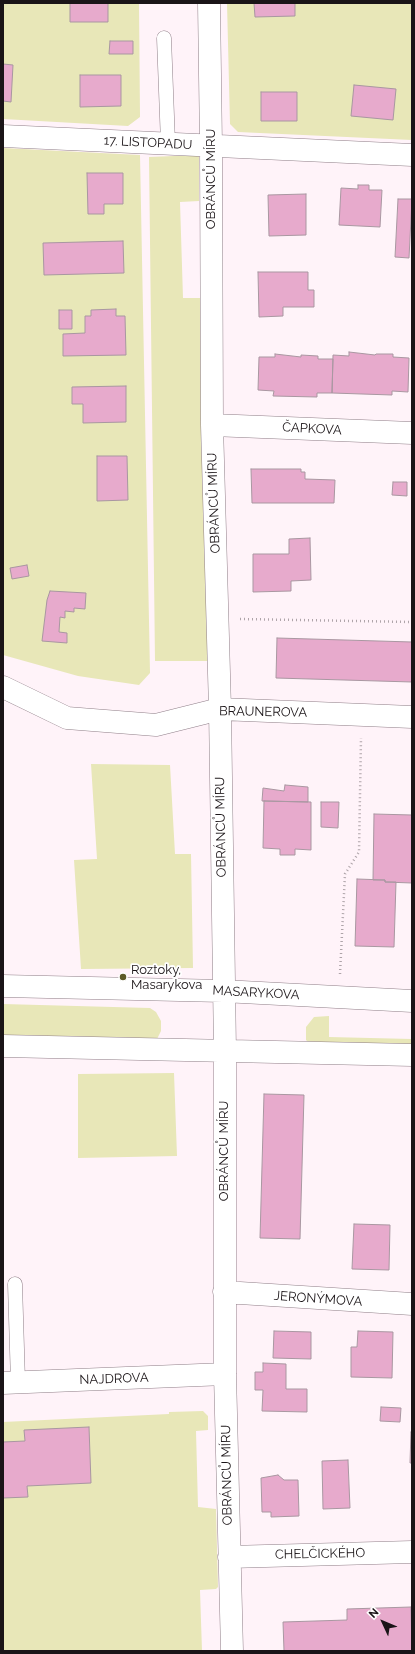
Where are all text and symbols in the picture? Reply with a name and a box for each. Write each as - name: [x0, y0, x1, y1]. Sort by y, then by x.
- street label: OBRÁNCŮ MÍRU: [203, 129, 219, 229]
- street label: 17. LISTOPADU: [103, 133, 193, 153]
- street label: ČAPKOVA: [282, 420, 342, 438]
- street label: OBRÁNCŮ MÍRU: [204, 452, 224, 554]
- street label: BRAUNEROVA: [219, 703, 307, 721]
- street label: OBRÁNCŮ MÍRU: [212, 777, 230, 877]
- place label: Roztoky, Masarykova: [131, 962, 202, 993]
- marker: Roztoky, Masarykova: [118, 972, 128, 982]
- street label: MASARYKOVA: [212, 983, 300, 1003]
- street label: OBRÁNCŮ MÍRU: [216, 1101, 232, 1201]
- street label: JERONÝMOVA: [273, 1288, 363, 1310]
- street label: NAJDROVA: [79, 1370, 149, 1388]
- street label: OBRÁNCŮ MÍRU: [218, 1425, 236, 1525]
- street label: CHELČICKÉHO: [275, 1545, 365, 1563]
- north arrow: [363, 1602, 403, 1642]
- text: N: [366, 1606, 382, 1621]

